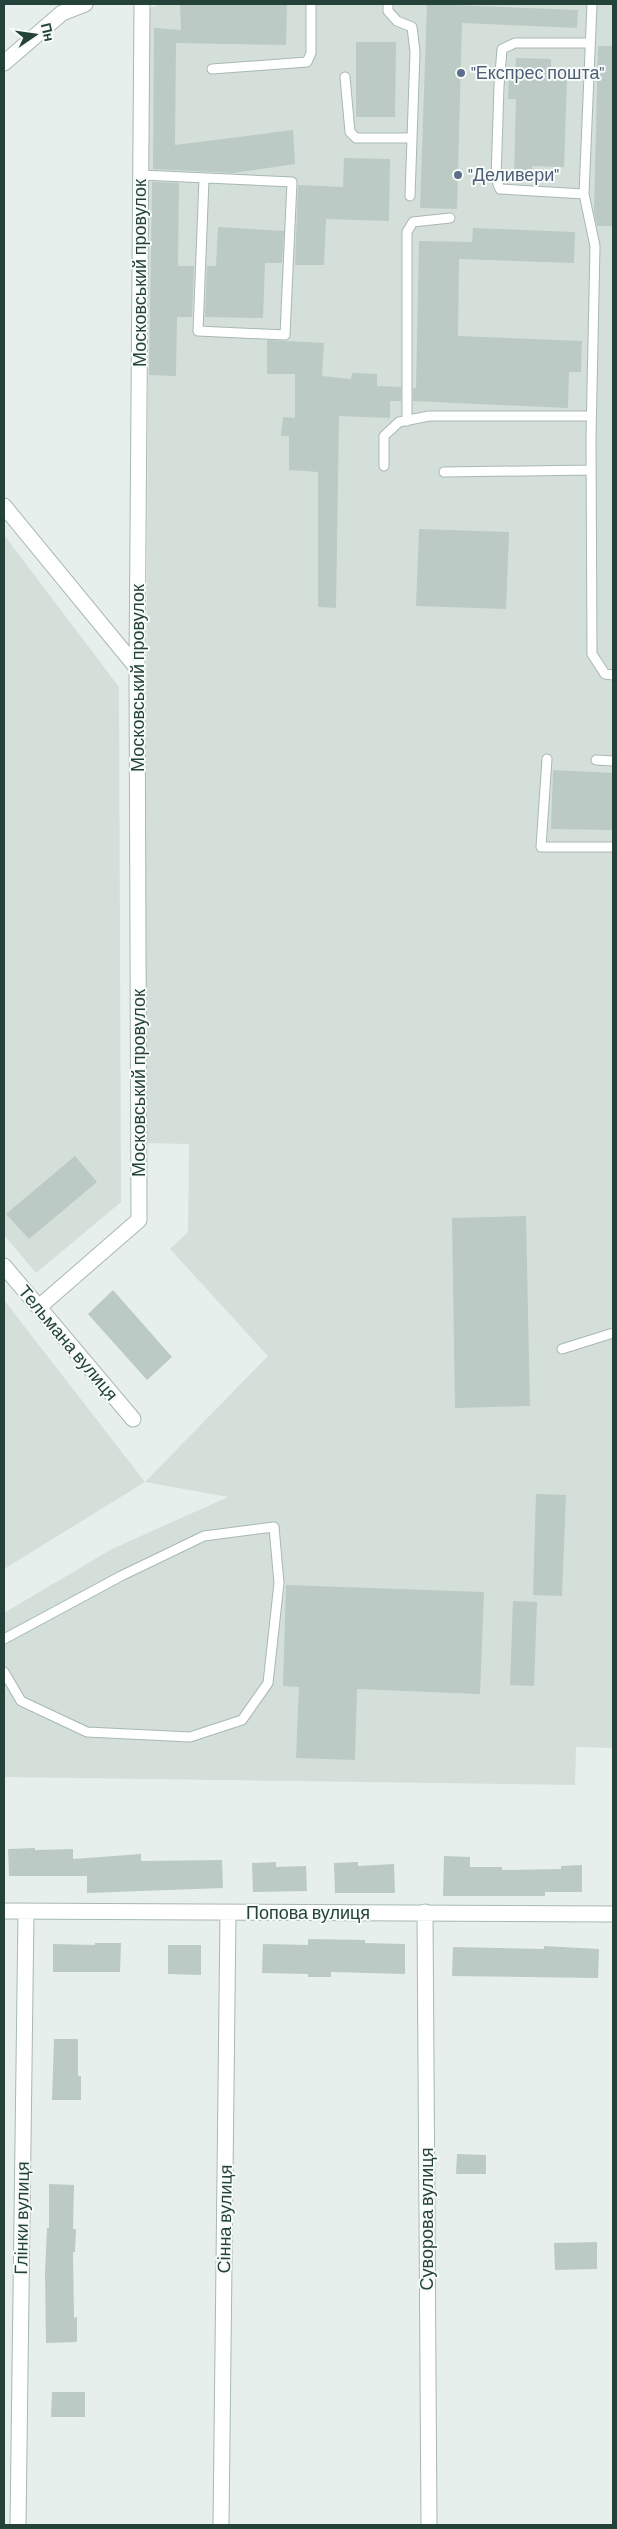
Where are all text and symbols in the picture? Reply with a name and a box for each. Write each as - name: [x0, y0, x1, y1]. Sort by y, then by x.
- north arrow: [10, 10, 60, 60]
- text: Пн: [38, 21, 59, 43]
- place label: "Експрес пошта": [471, 61, 604, 83]
- marker: "Експрес пошта": [455, 67, 467, 79]
- place label: "Деливери": [468, 163, 559, 185]
- marker: "Деливери": [452, 169, 464, 181]
- street label: Московський провулок: [128, 179, 150, 367]
- street label: Московський провулок: [126, 584, 148, 772]
- street label: Московський провулок: [127, 989, 149, 1177]
- street label: Тельмана вулиця: [14, 1280, 123, 1404]
- street label: Попова вулиця: [246, 1901, 370, 1923]
- street label: Суворова вулиця: [415, 2148, 437, 2290]
- street label: Глінки вулиця: [9, 2161, 33, 2275]
- street label: Сінна вулиця: [212, 2164, 236, 2274]

